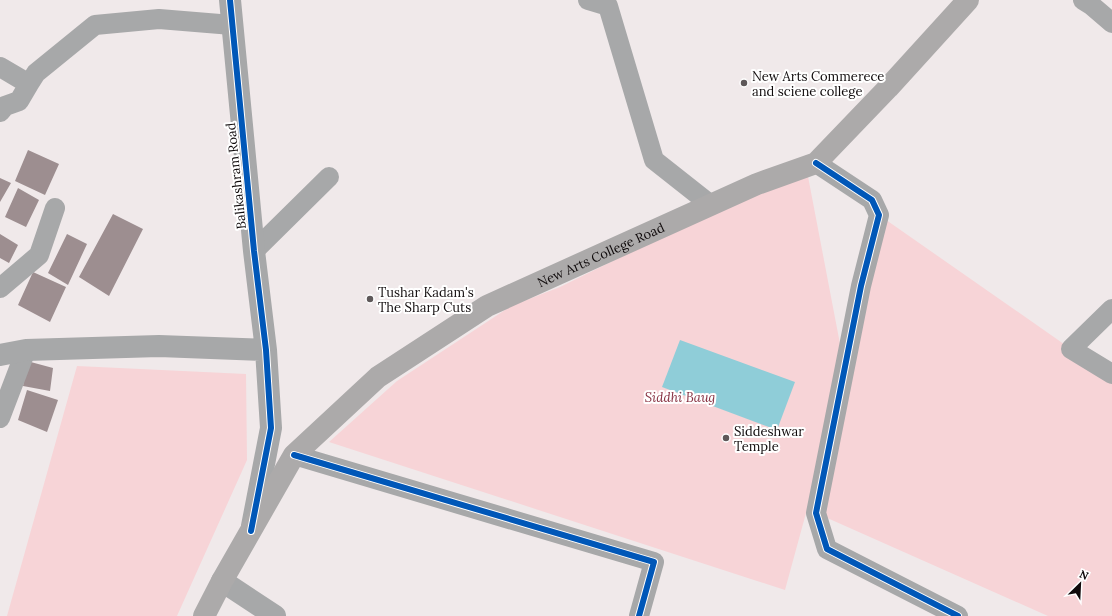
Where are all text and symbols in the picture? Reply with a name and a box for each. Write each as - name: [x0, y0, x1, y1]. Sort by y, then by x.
- place label: New Arts Commerece and sciene college: [752, 68, 884, 100]
- marker: New Arts Commerece and sciene college: [739, 78, 749, 88]
- street label: Balikashram Road: [222, 122, 250, 230]
- street label: New Arts College Road: [535, 218, 667, 291]
- place label: Tushar Kadam's The Sharp Cuts: [378, 284, 474, 316]
- marker: Tushar Kadam's The Sharp Cuts: [365, 294, 375, 304]
- park label: Siddhi Baug: [645, 389, 715, 406]
- place label: Siddeshwar Temple: [734, 423, 804, 455]
- marker: Siddeshwar Temple: [721, 433, 731, 443]
- north arrow: [1060, 564, 1100, 604]
- text: N: [1077, 567, 1091, 583]

